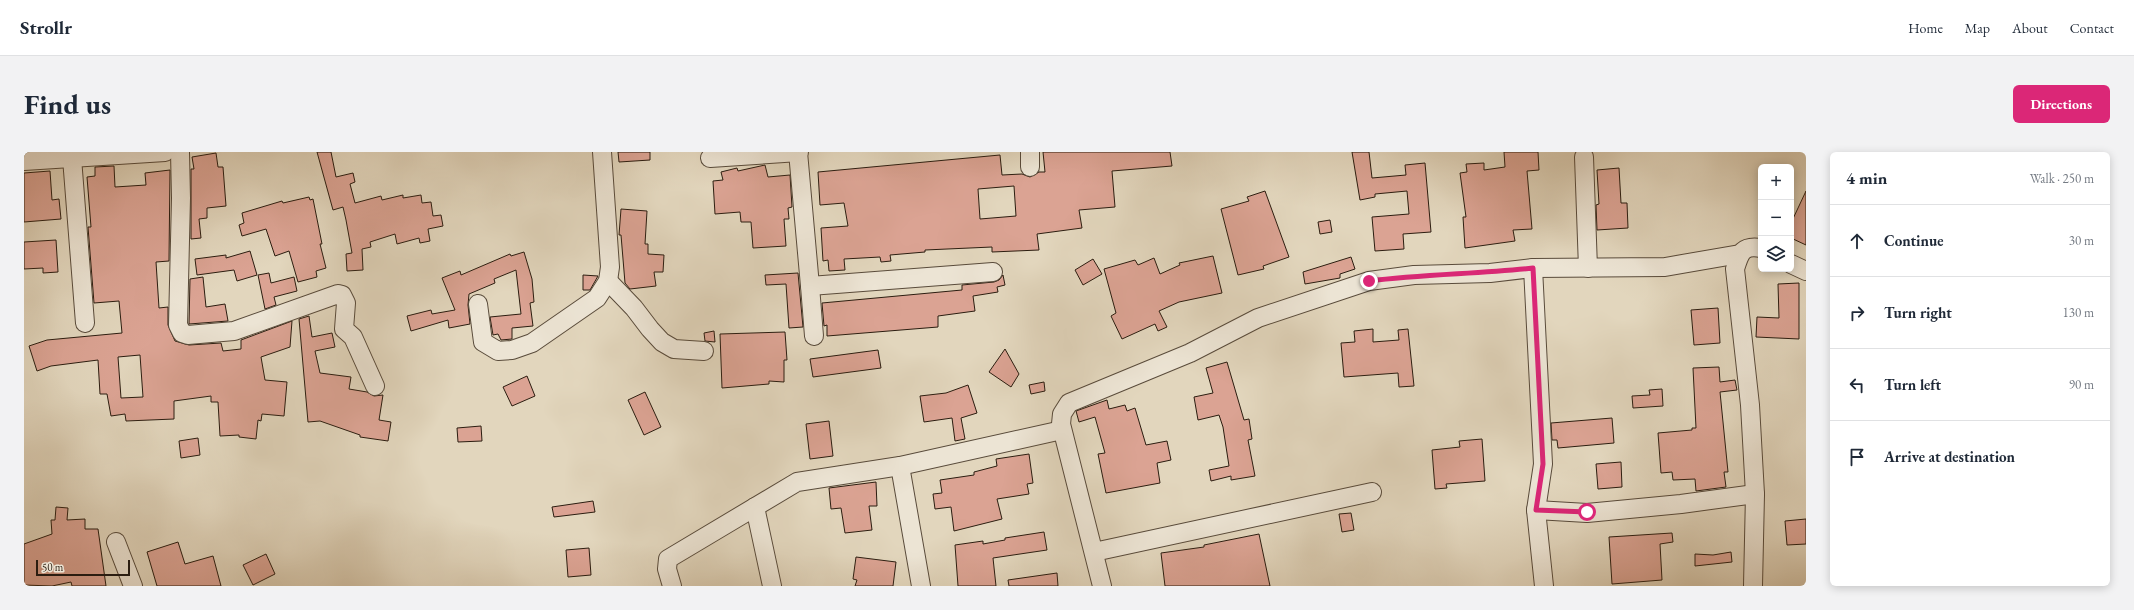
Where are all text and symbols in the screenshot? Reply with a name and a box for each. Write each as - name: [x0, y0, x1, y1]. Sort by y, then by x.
- text: Strollr: [20, 15, 72, 40]
- text: Home: [1908, 19, 1943, 37]
- text: Map: [1965, 19, 1990, 37]
- text: About: [2012, 19, 2048, 37]
- text: Contact: [2070, 19, 2114, 37]
- button: Directions: [2013, 85, 2110, 123]
- text: Find us: [24, 86, 111, 122]
- map controls: [1758, 164, 1794, 272]
- button: +: [1758, 164, 1794, 200]
- text: 4 min: [1846, 167, 1887, 189]
- text: Walk · 250 m: [2030, 170, 2094, 187]
- button: −: [1758, 200, 1794, 236]
- icon: ahead: [1846, 230, 1868, 252]
- text: Continue: [1884, 231, 1944, 250]
- text: 30 m: [2069, 232, 2094, 249]
- button: layers: [1758, 236, 1794, 272]
- route end: [1360, 272, 1378, 290]
- icon: right: [1846, 302, 1868, 324]
- text: Turn right: [1884, 303, 1952, 322]
- text: 130 m: [2063, 304, 2094, 321]
- icon: left: [1846, 374, 1868, 396]
- text: Turn left: [1884, 375, 1941, 394]
- text: 90 m: [2069, 376, 2094, 393]
- icon: arrive: [1846, 446, 1868, 468]
- text: Arrive at destination: [1884, 447, 2015, 466]
- route start: [1578, 503, 1596, 521]
- scale bar: [36, 558, 130, 577]
- text: 50 m: [42, 560, 63, 574]

